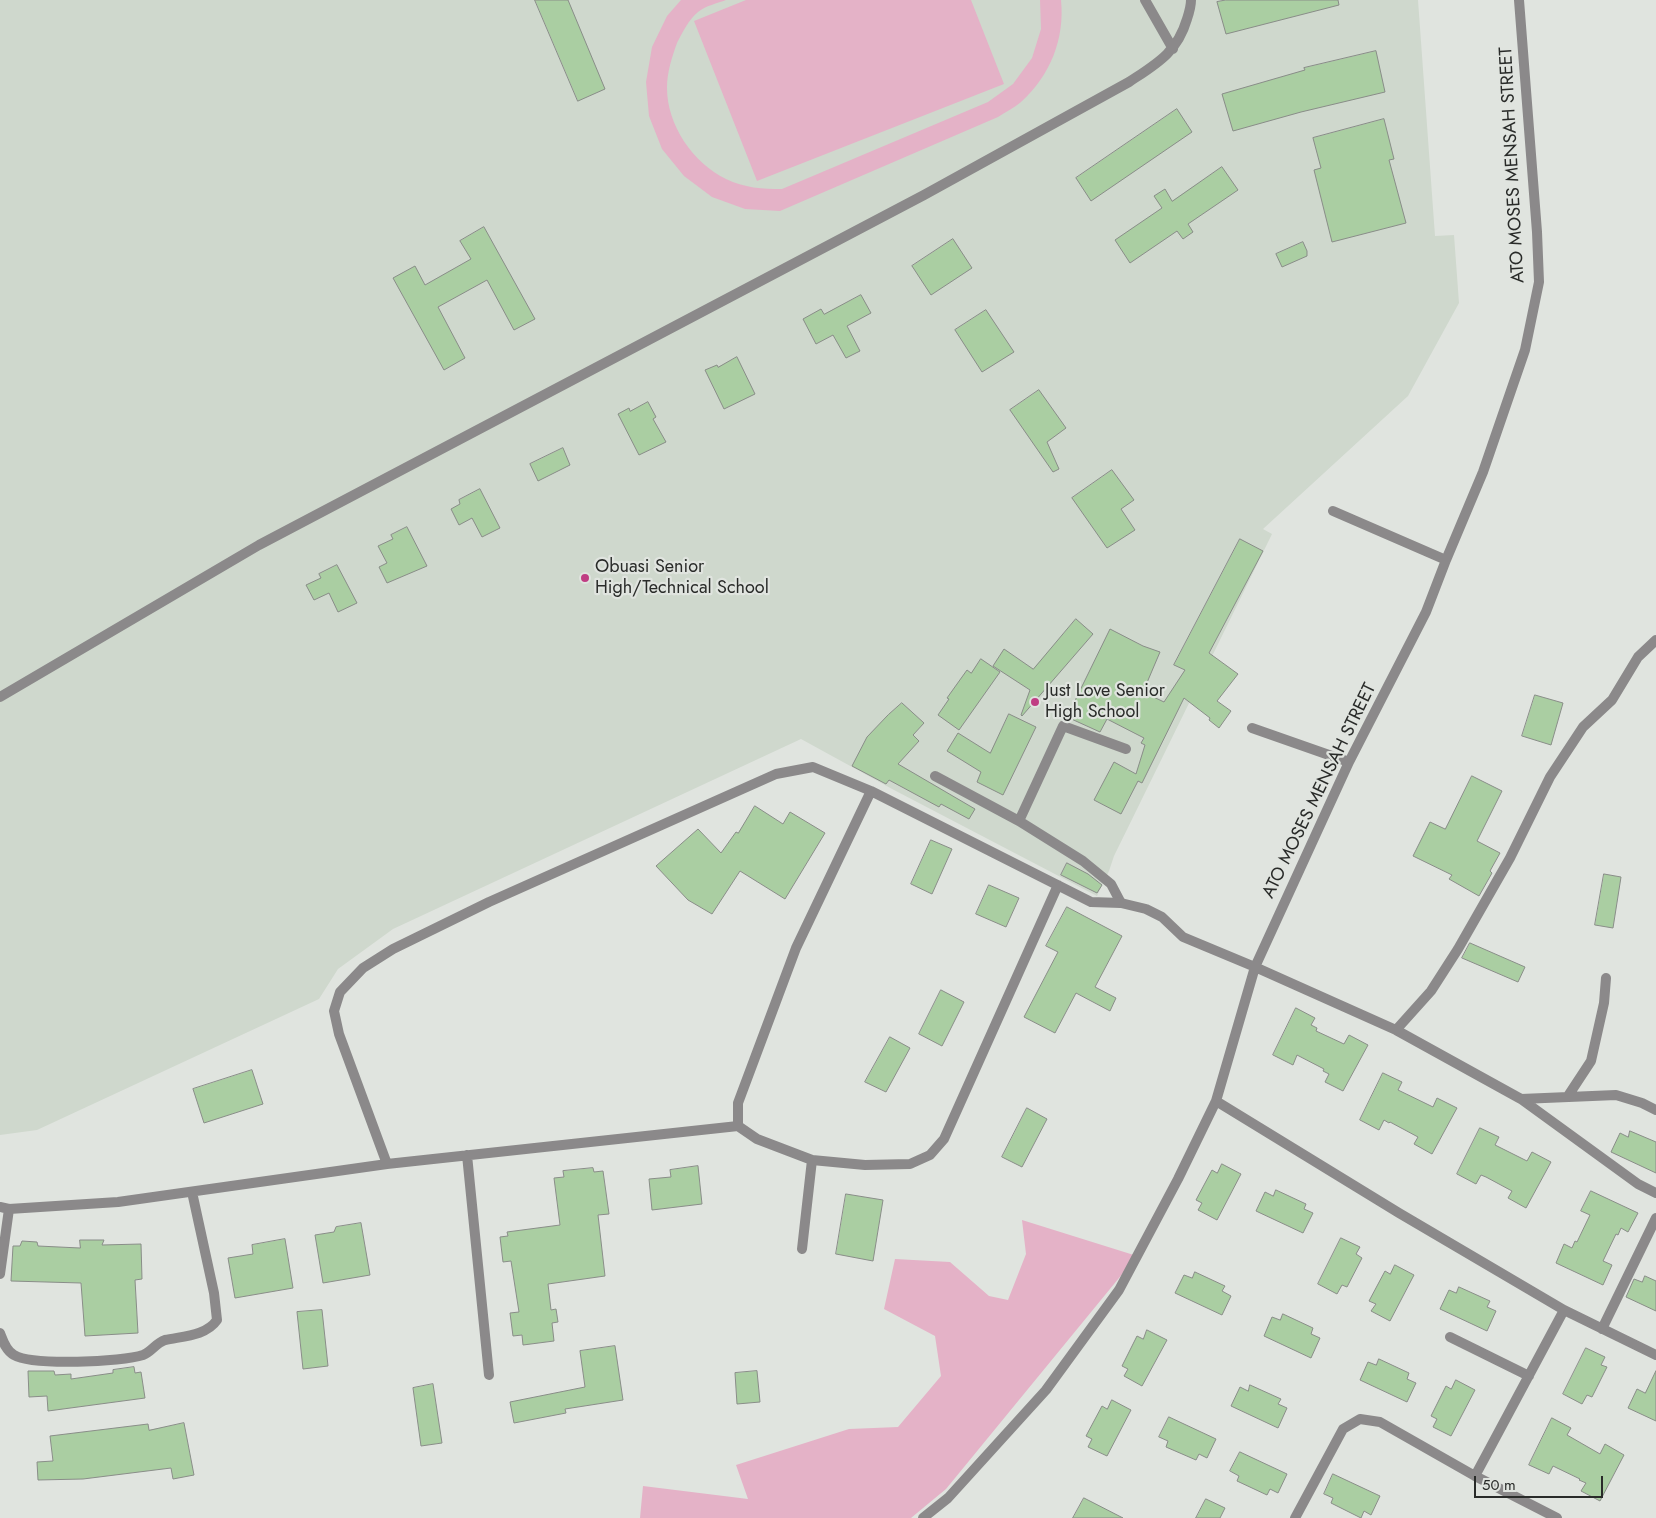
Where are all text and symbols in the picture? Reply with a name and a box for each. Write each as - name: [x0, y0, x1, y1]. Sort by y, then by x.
- street label: ATO MOSES MENSAH STREET: [1496, 46, 1530, 284]
- place label: Obuasi Senior High/Technical School: [595, 557, 769, 600]
- marker: Obuasi Senior High/Technical School: [579, 572, 591, 584]
- street label: ATO MOSES MENSAH STREET: [1258, 680, 1382, 902]
- place label: Just Love Senior High School: [1045, 681, 1165, 724]
- marker: Just Love Senior High School: [1029, 696, 1041, 708]
- scale bar: [1476, 1466, 1605, 1498]
- text: 50 m: [1482, 1474, 1516, 1496]

